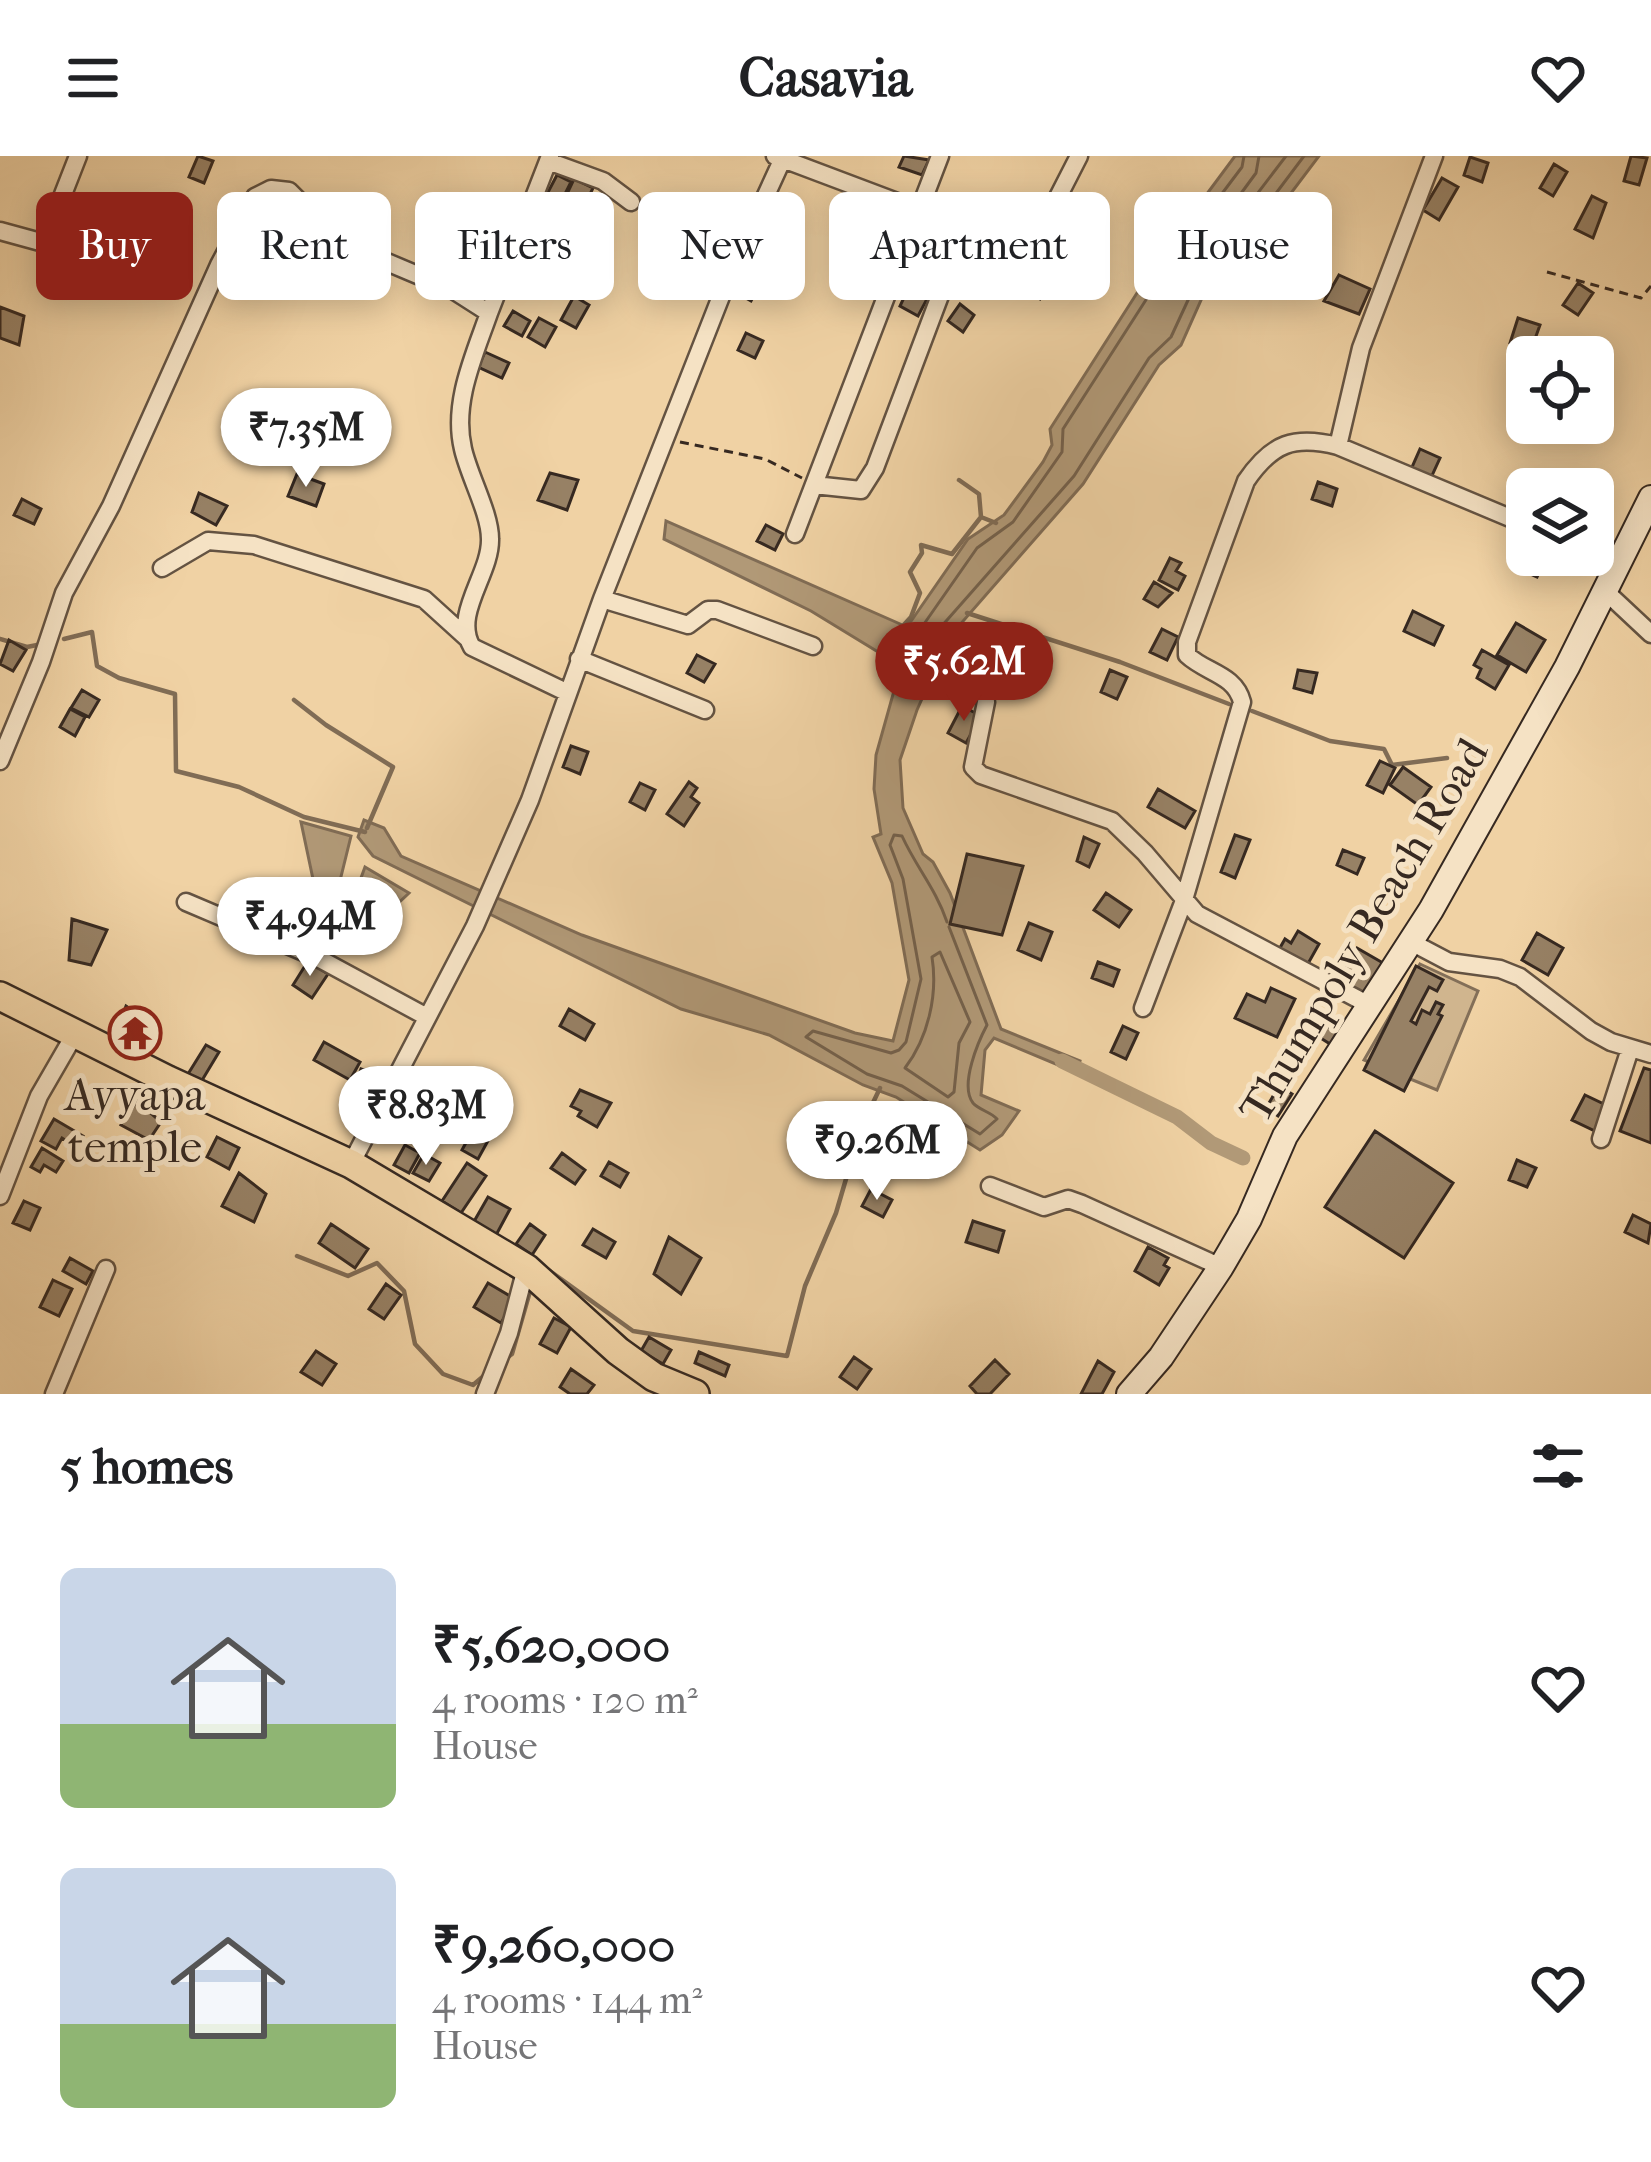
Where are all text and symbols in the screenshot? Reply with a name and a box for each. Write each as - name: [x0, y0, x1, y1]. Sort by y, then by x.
- icon: menu: [60, 45, 126, 111]
- icon: heart: [1525, 45, 1591, 111]
- text: Casavia: [739, 47, 912, 110]
- chip: Buy: [36, 192, 193, 300]
- chip: Rent: [217, 192, 391, 300]
- chip: Filters: [415, 192, 614, 300]
- chip: New: [638, 192, 805, 300]
- chip: Apartment: [829, 192, 1110, 300]
- chip: House: [1134, 192, 1332, 300]
- map controls: [1506, 336, 1614, 576]
- button: locate: [1506, 336, 1614, 444]
- pin: ₹7.35M: [208, 388, 404, 490]
- text: ₹7.35M: [248, 404, 364, 450]
- button: layers: [1506, 468, 1614, 576]
- pin: ₹5.62M: [866, 622, 1062, 724]
- text: ₹5.62M: [902, 638, 1026, 684]
- street label: Thumpoly Beach Road: [1229, 729, 1500, 1132]
- pin: ₹4.94M: [212, 877, 408, 979]
- text: ₹4.94M: [244, 893, 376, 939]
- temple icon: Ayyapa temple: [107, 1005, 163, 1061]
- pin: ₹8.83M: [328, 1066, 524, 1168]
- place label: Ayyapa temple: [63, 1069, 207, 1174]
- text: ₹8.83M: [366, 1082, 486, 1128]
- pin: ₹9.26M: [779, 1101, 975, 1203]
- text: ₹9.26M: [813, 1117, 941, 1163]
- icon: filters: [1525, 1433, 1591, 1499]
- text: 5 homes: [60, 1436, 233, 1496]
- text: ₹5,620,000: [432, 1615, 670, 1675]
- icon: home: [156, 1616, 300, 1760]
- icon: heart: [1525, 1655, 1591, 1721]
- text: 4 rooms · 120 m²: [432, 1677, 698, 1723]
- text: House: [432, 1723, 538, 1769]
- text: ₹9,260,000: [432, 1915, 675, 1975]
- icon: home: [156, 1916, 300, 2060]
- icon: heart: [1525, 1955, 1591, 2021]
- text: 4 rooms · 144 m²: [432, 1977, 703, 2023]
- text: House: [432, 2023, 538, 2069]

